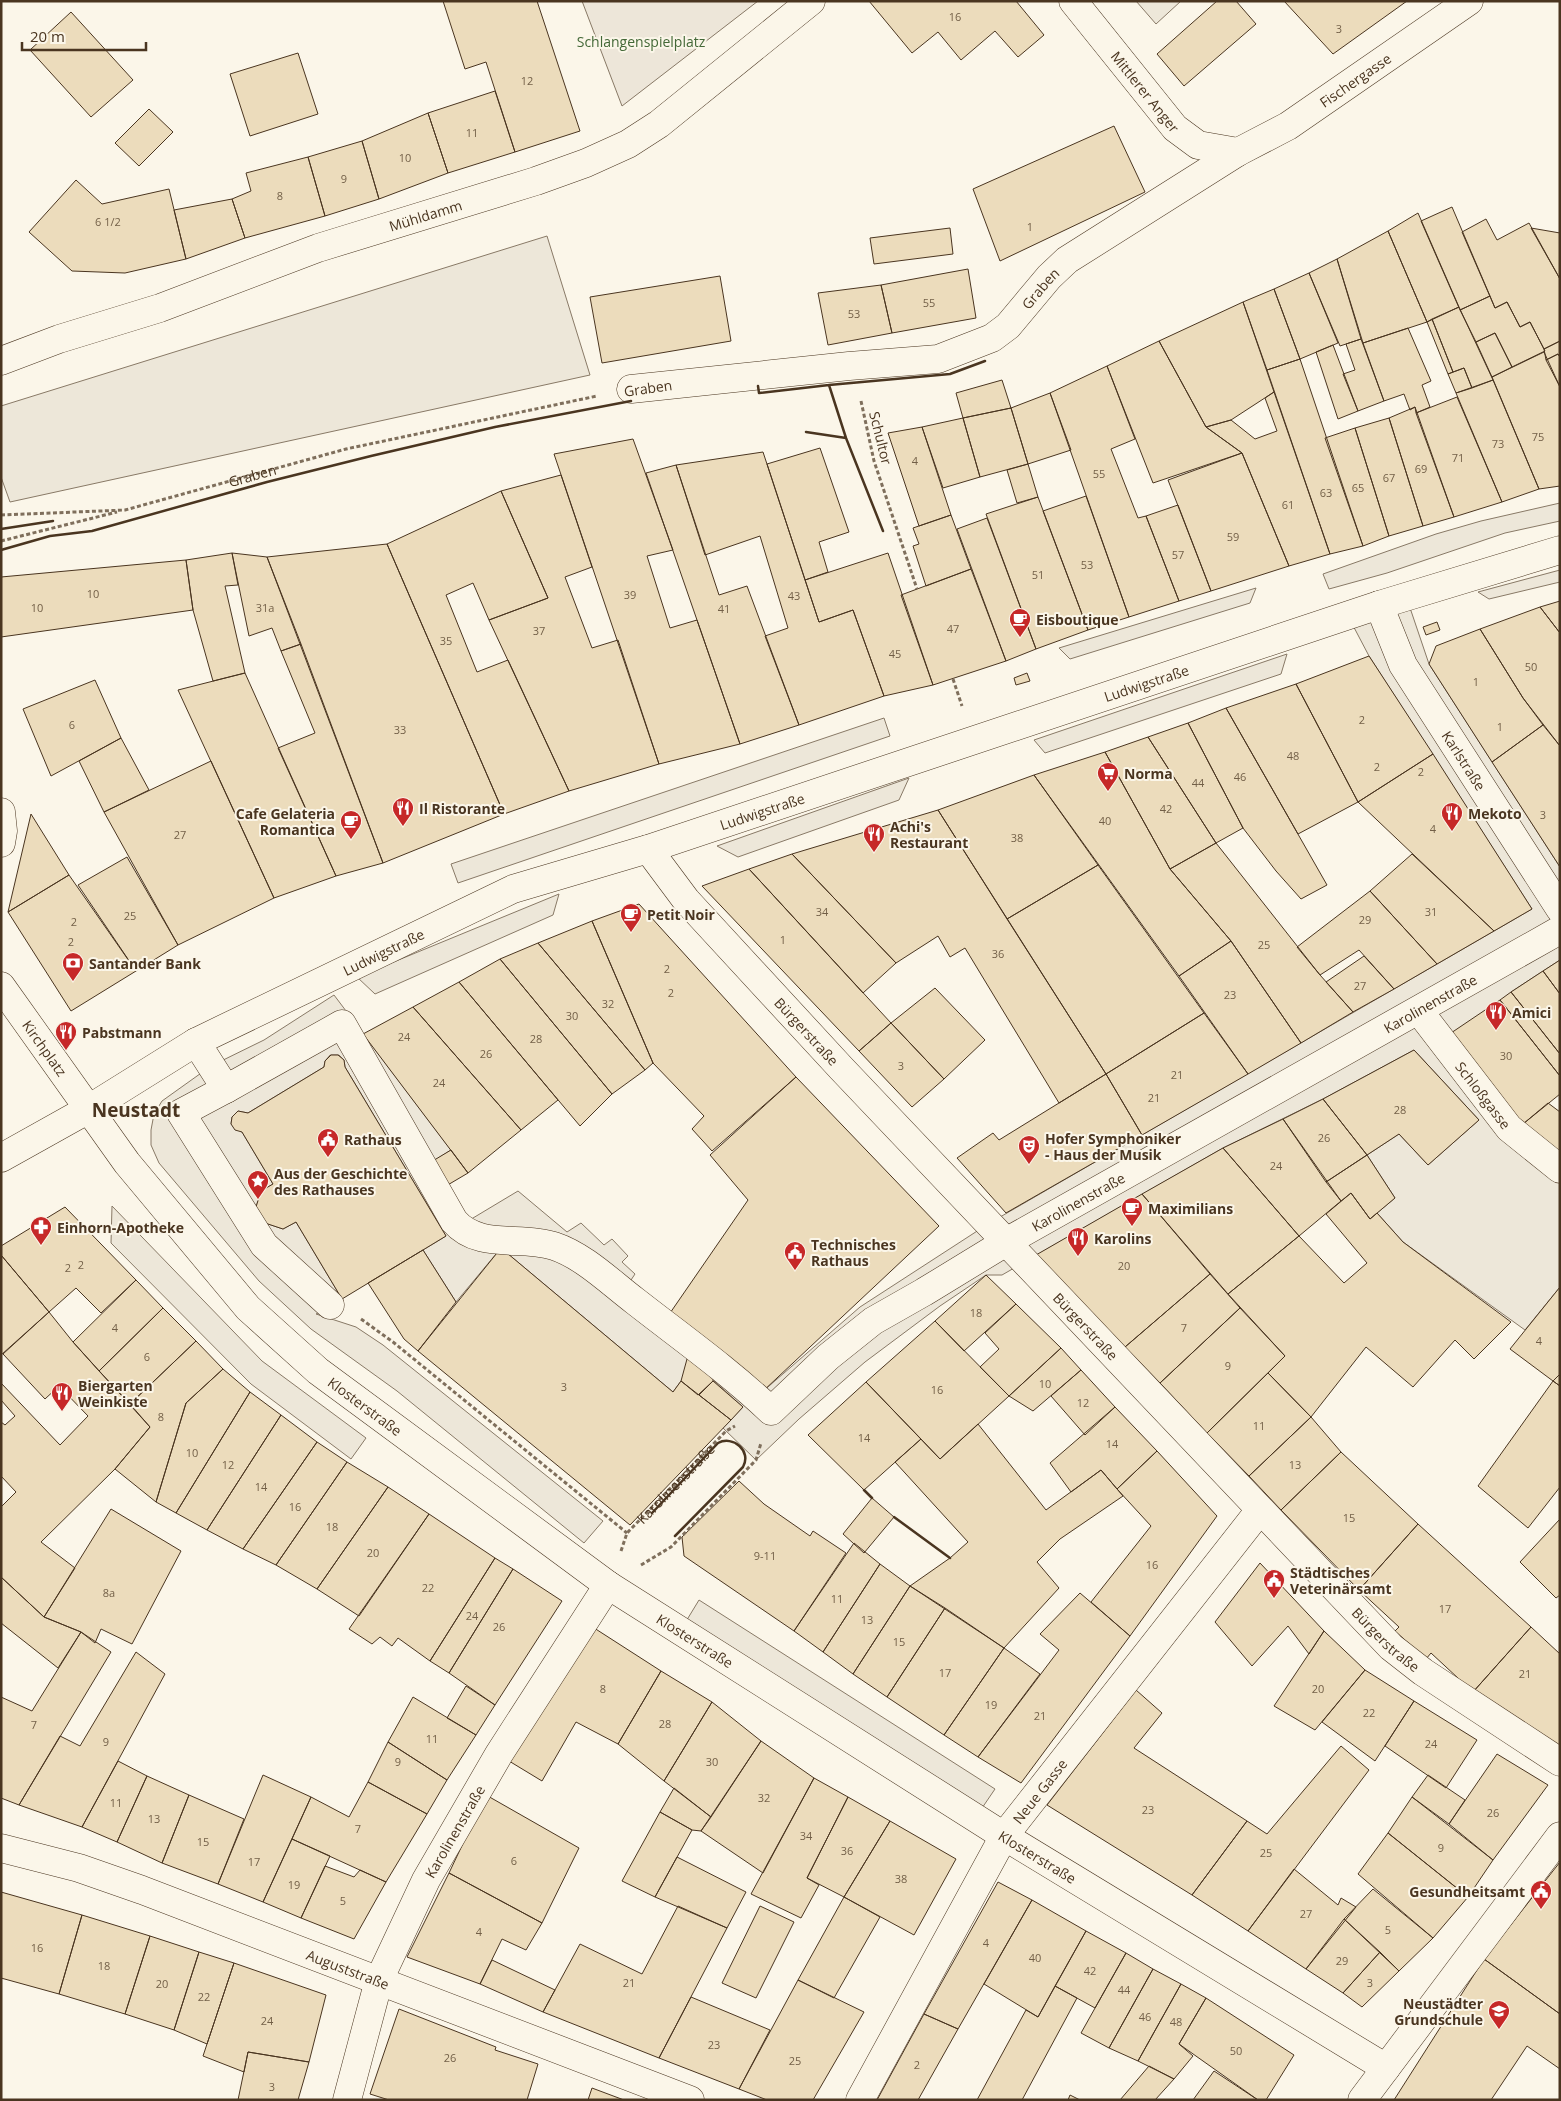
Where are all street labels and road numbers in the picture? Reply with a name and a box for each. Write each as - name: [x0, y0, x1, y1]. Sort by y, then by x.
- street label: Mittlerer Anger: [1107, 47, 1184, 136]
- street label: Fischergasse: [1315, 48, 1395, 111]
- street label: Mühldamm: [386, 195, 464, 235]
- street label: Graben: [1017, 263, 1063, 313]
- street label: Graben: [623, 375, 673, 401]
- street label: Schultor: [865, 409, 897, 467]
- street label: Graben: [226, 459, 278, 491]
- street label: Ludwigstraße: [1101, 660, 1191, 706]
- street label: Karlstraße: [1438, 727, 1491, 794]
- street label: Ludwigstraße: [717, 788, 807, 834]
- street label: Ludwigstraße: [339, 924, 427, 979]
- street label: Karolinenstraße: [1380, 969, 1480, 1037]
- street label: Bürgerstraße: [771, 993, 843, 1069]
- street label: Kirchplatz: [19, 1016, 72, 1080]
- street label: Schloßgasse: [1452, 1057, 1516, 1133]
- street label: Karolinenstraße: [1028, 1167, 1128, 1235]
- street label: Bürgerstraße: [1049, 1288, 1123, 1364]
- street label: Klosterstraße: [324, 1372, 406, 1440]
- street label: Karolinenstraße: [632, 1439, 718, 1528]
- street label: Bürgerstraße: [1348, 1603, 1424, 1676]
- street label: Klosterstraße: [653, 1609, 737, 1672]
- street label: Neue Gasse: [1008, 1754, 1071, 1827]
- street label: Karolinenstraße: [420, 1781, 489, 1881]
- street label: Klosterstraße: [995, 1826, 1080, 1887]
- street label: Auguststraße: [304, 1945, 392, 1993]

